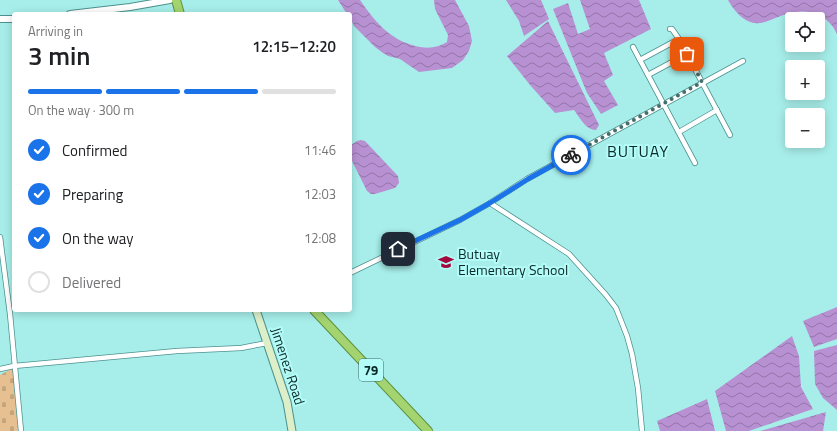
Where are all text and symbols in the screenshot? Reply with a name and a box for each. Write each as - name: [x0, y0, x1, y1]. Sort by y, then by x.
- map controls: [785, 12, 825, 148]
- button: locate: [785, 12, 825, 52]
- text: Arriving in: [28, 21, 83, 41]
- text: 12:15–12:20: [252, 35, 336, 58]
- text: 3 min: [28, 36, 91, 75]
- pin: [670, 37, 704, 71]
- icon: bag: [676, 43, 698, 65]
- button: +: [785, 60, 825, 100]
- text: On the way · 300 m: [28, 100, 134, 120]
- button: −: [785, 108, 825, 148]
- courier: [551, 135, 591, 175]
- icon: check: [28, 139, 50, 161]
- text: Confirmed: [62, 139, 127, 162]
- district label: BUTUAY: [607, 139, 669, 163]
- text: 11:46: [304, 140, 336, 160]
- icon: bike: [560, 144, 582, 166]
- icon: check: [28, 183, 50, 205]
- text: Preparing: [62, 183, 123, 206]
- text: 12:03: [304, 184, 336, 204]
- icon: check: [28, 227, 50, 249]
- text: On the way: [62, 227, 134, 250]
- text: 12:08: [304, 228, 336, 248]
- pin: [381, 232, 415, 266]
- icon: home: [387, 238, 409, 260]
- place label: Butuay Elementary School: [458, 243, 568, 280]
- school or university icon: Butuay Elementary School: [437, 253, 455, 271]
- text: Delivered: [62, 271, 121, 294]
- street label: Jimenez Road: [266, 324, 311, 407]
- road number: 79: [359, 359, 383, 381]

